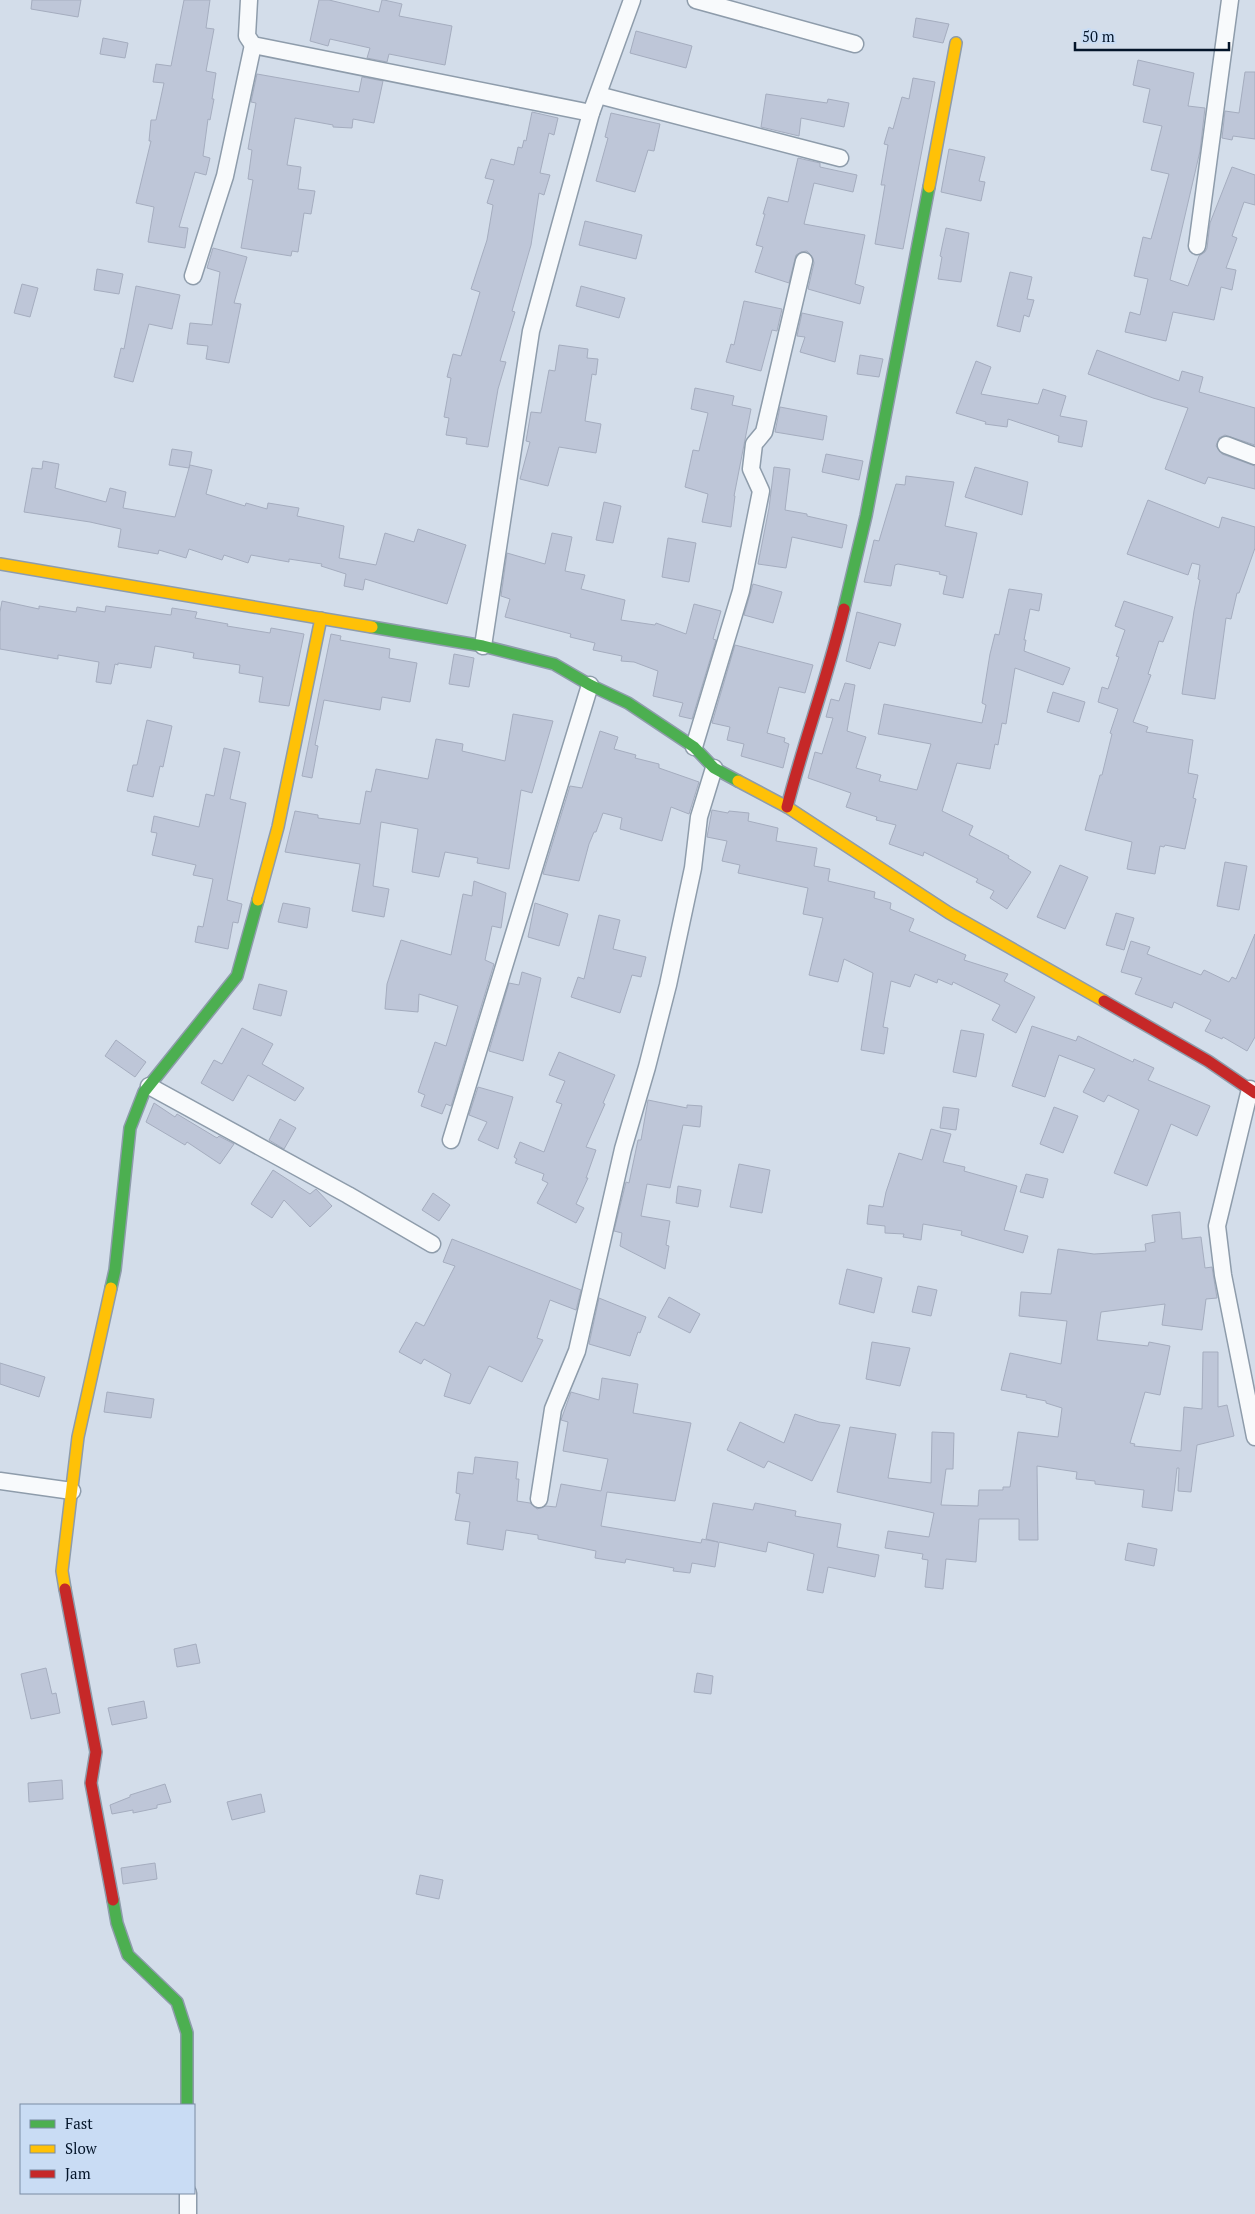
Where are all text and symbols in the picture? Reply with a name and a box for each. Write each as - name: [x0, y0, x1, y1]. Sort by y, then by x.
- scale bar: [1075, 20, 1229, 52]
- text: 50 m: [1082, 26, 1115, 46]
- legend: [20, 2104, 195, 2194]
- text: Fast: [65, 2113, 93, 2133]
- text: Slow: [65, 2138, 98, 2158]
- text: Jam: [65, 2163, 91, 2183]

